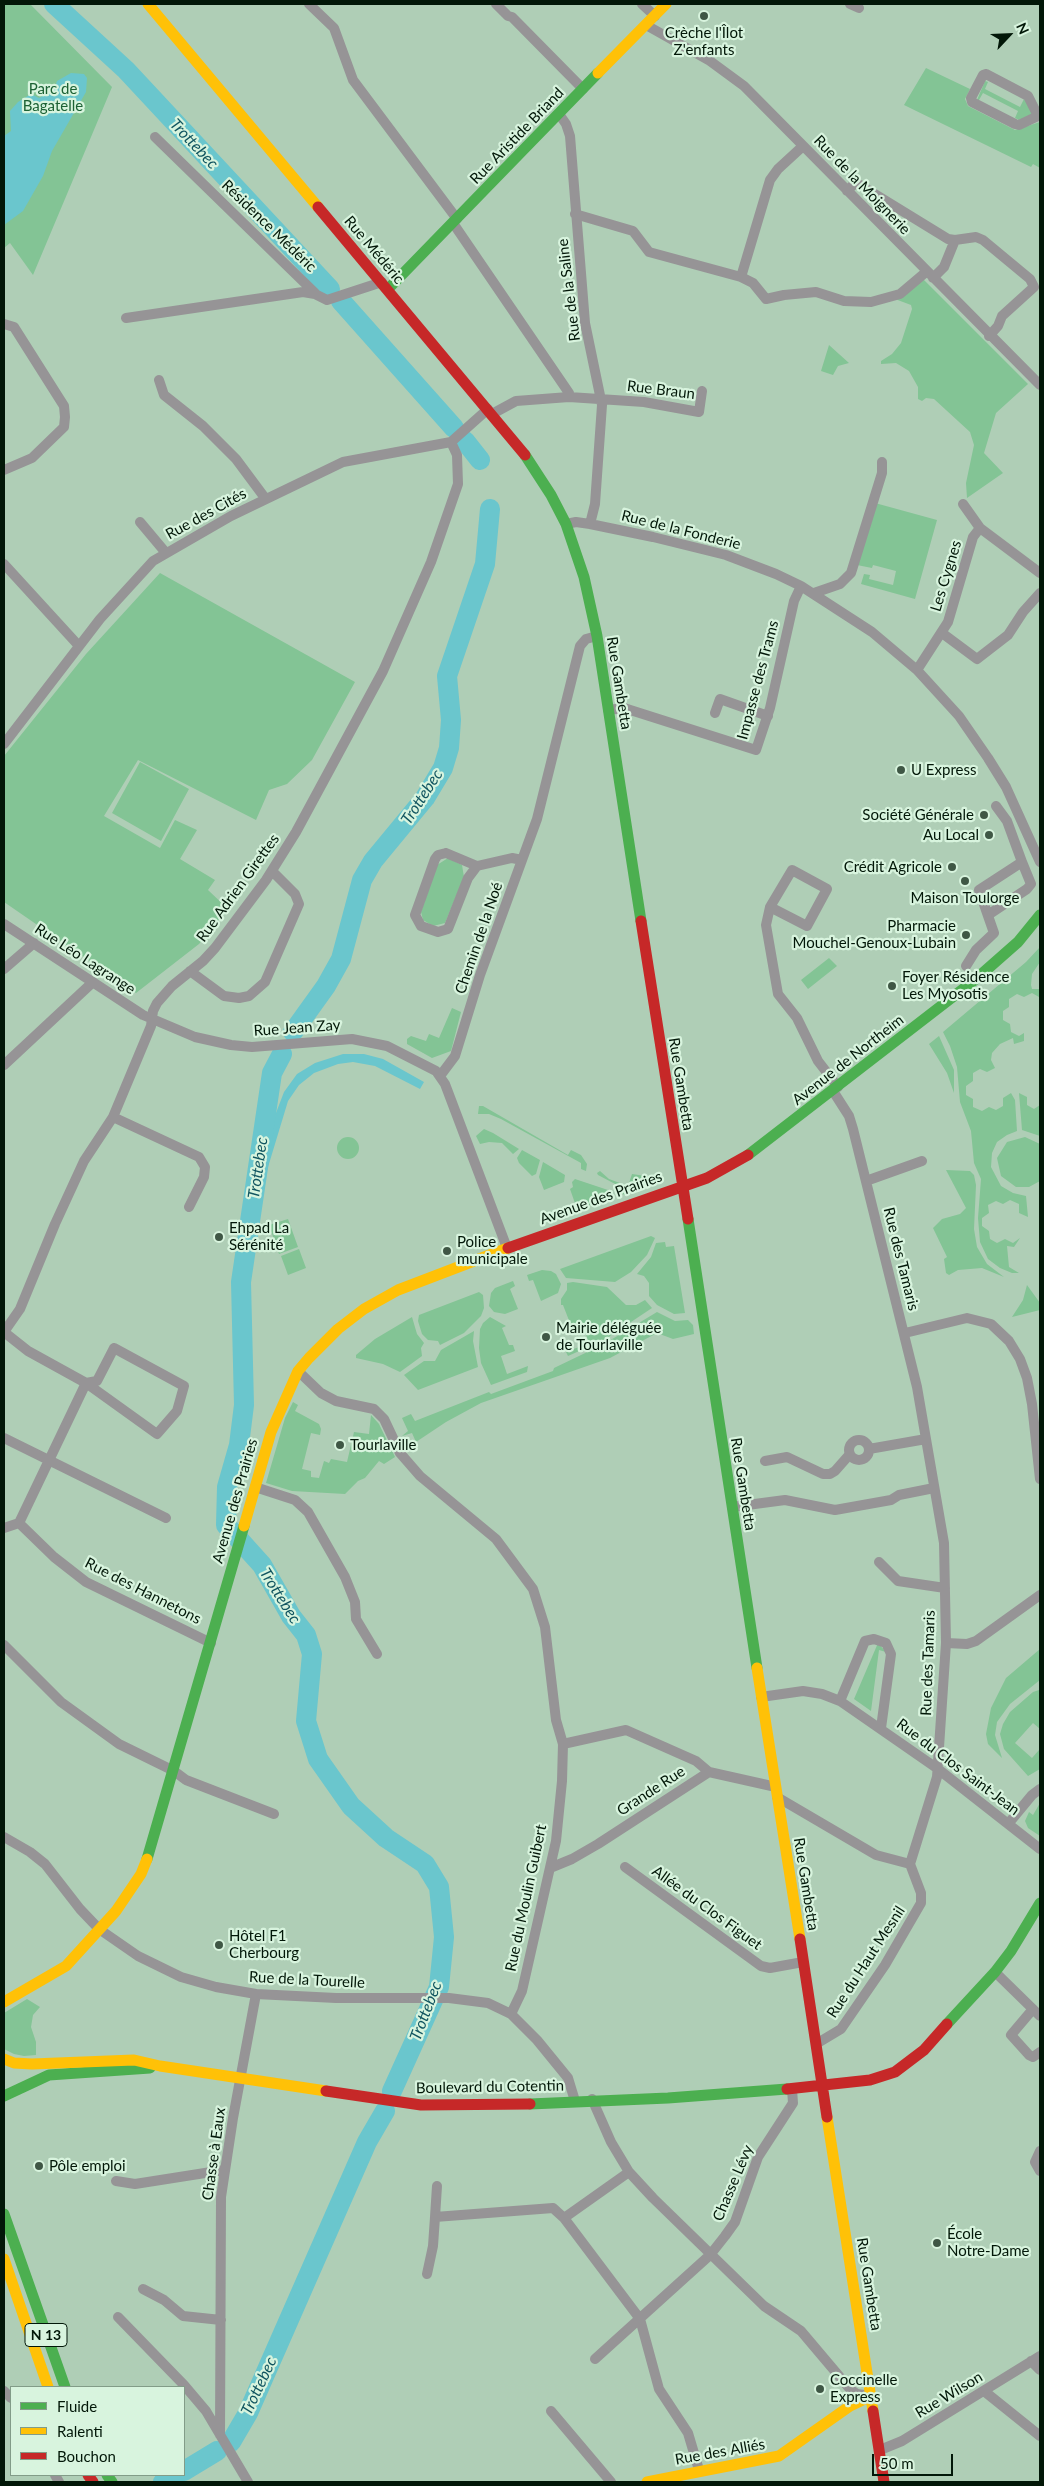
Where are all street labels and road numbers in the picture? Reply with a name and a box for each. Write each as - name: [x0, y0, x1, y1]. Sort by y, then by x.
- street label: Rue Aristide Briand: [466, 84, 568, 188]
- street label: Rue de la Moignerie: [810, 132, 914, 238]
- street label: Résidence Médéric: [218, 176, 320, 276]
- street label: Rue Médéric: [340, 212, 408, 288]
- street label: Rue de la Saline: [554, 238, 584, 342]
- street label: Rue Braun: [626, 377, 696, 403]
- street label: Rue des Cités: [163, 484, 249, 544]
- street label: Rue de la Fonderie: [620, 506, 742, 554]
- street label: Les Cygnes: [927, 538, 965, 614]
- street label: Impasse des Trams: [733, 618, 783, 742]
- street label: Rue Gambetta: [603, 635, 635, 731]
- street label: Rue Adrien Girettes: [193, 831, 283, 945]
- street label: Chemin de la Noé: [451, 880, 507, 996]
- street label: Rue Léo Lagrange: [31, 920, 139, 998]
- street label: Avenue de Northeim: [789, 1011, 907, 1109]
- street label: Rue Jean Zay: [253, 1016, 341, 1040]
- street label: Rue Gambetta: [665, 1036, 697, 1132]
- street label: Avenue des Prairies: [537, 1168, 665, 1228]
- street label: Rue des Tamaris: [879, 1205, 923, 1313]
- street label: Rue Gambetta: [727, 1436, 759, 1532]
- street label: Avenue des Prairies: [209, 1437, 261, 1565]
- street label: Rue des Hannetons: [82, 1554, 204, 1628]
- street label: Rue des Tamaris: [917, 1610, 939, 1716]
- street label: Rue du Clos Saint-Jean: [893, 1715, 1023, 1819]
- street label: Grande Rue: [614, 1762, 688, 1820]
- street label: Rue du Moulin Guibert: [502, 1823, 550, 1973]
- street label: Rue Gambetta: [790, 1836, 822, 1932]
- street label: Allée du Clos Figuet: [649, 1862, 765, 1954]
- street label: Rue du Haut Mesnil: [823, 1903, 909, 2021]
- street label: Rue de la Tourelle: [249, 1968, 365, 1992]
- street label: Boulevard du Cotentin: [416, 2077, 564, 2097]
- street label: Chasse à Eaux: [199, 2106, 229, 2202]
- street label: Chasse Lévy: [709, 2142, 757, 2224]
- street label: Rue Gambetta: [853, 2236, 885, 2332]
- road number: N 13: [25, 2324, 67, 2346]
- street label: Rue Wilson: [912, 2368, 986, 2422]
- street label: Rue des Alliés: [674, 2435, 766, 2469]

